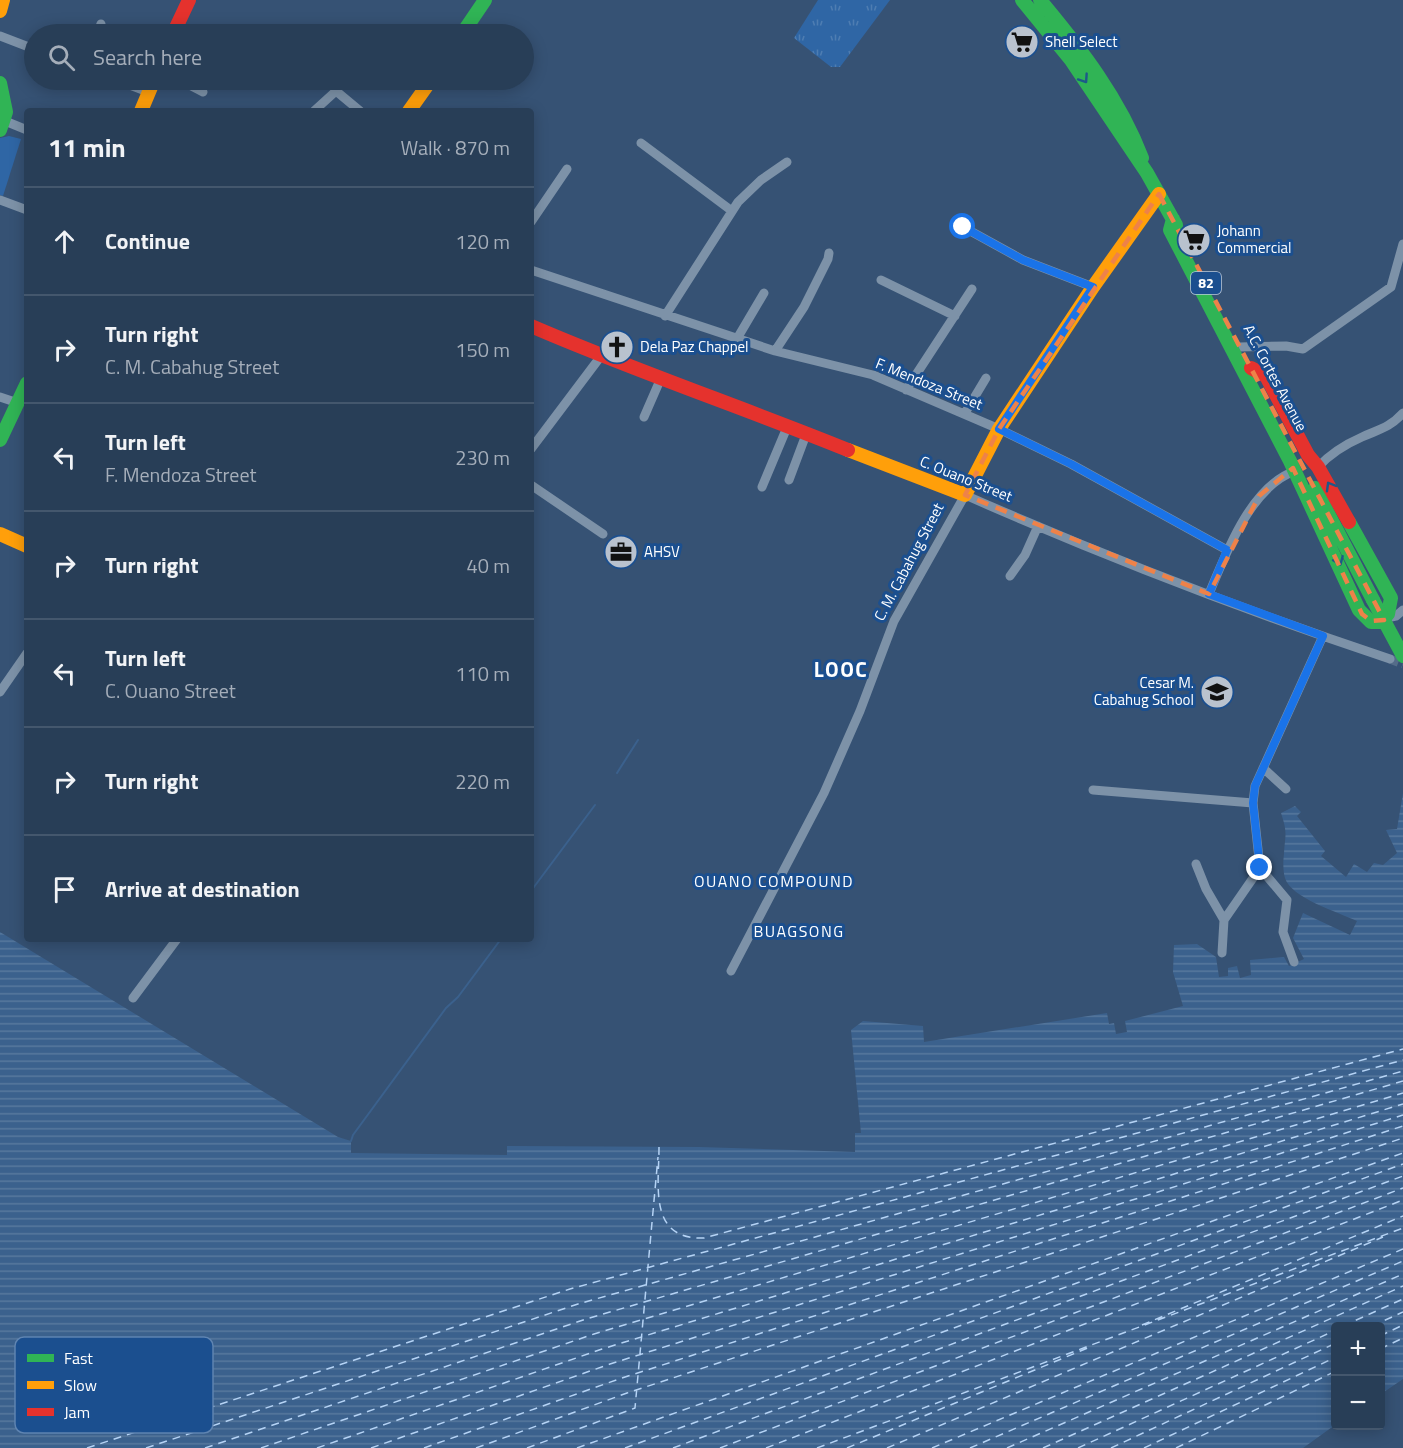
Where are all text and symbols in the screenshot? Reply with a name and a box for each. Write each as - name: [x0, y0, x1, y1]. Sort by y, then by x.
- search box: [24, 24, 534, 90]
- supermarket icon: Shell Select: [1004, 24, 1040, 60]
- place label: Shell Select: [1045, 30, 1118, 53]
- text: Search here: [93, 40, 202, 74]
- icon: search: [45, 41, 78, 74]
- one-way arrow: [1077, 72, 1088, 83]
- text: 11 min: [48, 128, 126, 167]
- text: Walk · 870 m: [401, 132, 510, 163]
- route start: [949, 213, 975, 239]
- place label: Johann Commercial: [1217, 219, 1291, 259]
- supermarket icon: Johann Commercial: [1176, 222, 1212, 258]
- text: Continue: [105, 224, 190, 258]
- icon: ahead: [48, 225, 81, 258]
- text: 120 m: [455, 226, 510, 257]
- road number: 82: [1191, 272, 1221, 294]
- text: Turn right: [105, 317, 199, 351]
- street label: A.C. Cortes Avenue: [1238, 320, 1313, 435]
- church icon: Dela Paz Chappel: [599, 329, 635, 365]
- icon: right: [48, 333, 81, 366]
- text: 150 m: [455, 334, 510, 365]
- place label: Dela Paz Chappel: [640, 335, 749, 358]
- text: C. M. Cabahug Street: [105, 351, 279, 382]
- street label: F. Mendoza Street: [872, 352, 987, 416]
- text: Turn left: [105, 425, 186, 459]
- icon: left: [48, 441, 81, 474]
- text: 230 m: [455, 442, 510, 473]
- street label: C. Ouano Street: [916, 450, 1017, 508]
- text: F. Mendoza Street: [105, 459, 257, 490]
- one-way arrow: [1325, 482, 1337, 492]
- street label: C. M. Cabahug Street: [868, 498, 950, 625]
- office icon: AHSV: [603, 534, 639, 570]
- place label: AHSV: [644, 540, 680, 563]
- text: Turn right: [105, 548, 199, 582]
- icon: right: [48, 549, 81, 582]
- text: 40 m: [466, 550, 510, 581]
- one-way arrow: [1332, 555, 1344, 566]
- text: Turn left: [105, 641, 186, 675]
- district label: LOOC: [814, 653, 868, 685]
- icon: left: [48, 657, 81, 690]
- text: 110 m: [455, 658, 510, 689]
- place label: Cesar M. Cabahug School: [1094, 671, 1194, 711]
- school or university icon: Cesar M. Cabahug School: [1199, 674, 1235, 710]
- text: C. Ouano Street: [105, 675, 236, 706]
- text: Turn right: [105, 764, 199, 798]
- icon: right: [48, 765, 81, 798]
- text: 220 m: [455, 766, 510, 797]
- route end: [1246, 854, 1272, 880]
- district label: OUANO COMPOUND: [694, 869, 854, 893]
- text: Arrive at destination: [105, 872, 300, 906]
- icon: arrive: [48, 873, 81, 906]
- district label: BUAGSONG: [753, 919, 845, 943]
- map controls: [1331, 1322, 1385, 1430]
- button: +: [1331, 1322, 1385, 1376]
- legend: [15, 1337, 213, 1433]
- text: Fast: [64, 1346, 93, 1370]
- text: Slow: [64, 1373, 97, 1397]
- button: −: [1331, 1376, 1385, 1430]
- text: Jam: [64, 1400, 90, 1424]

